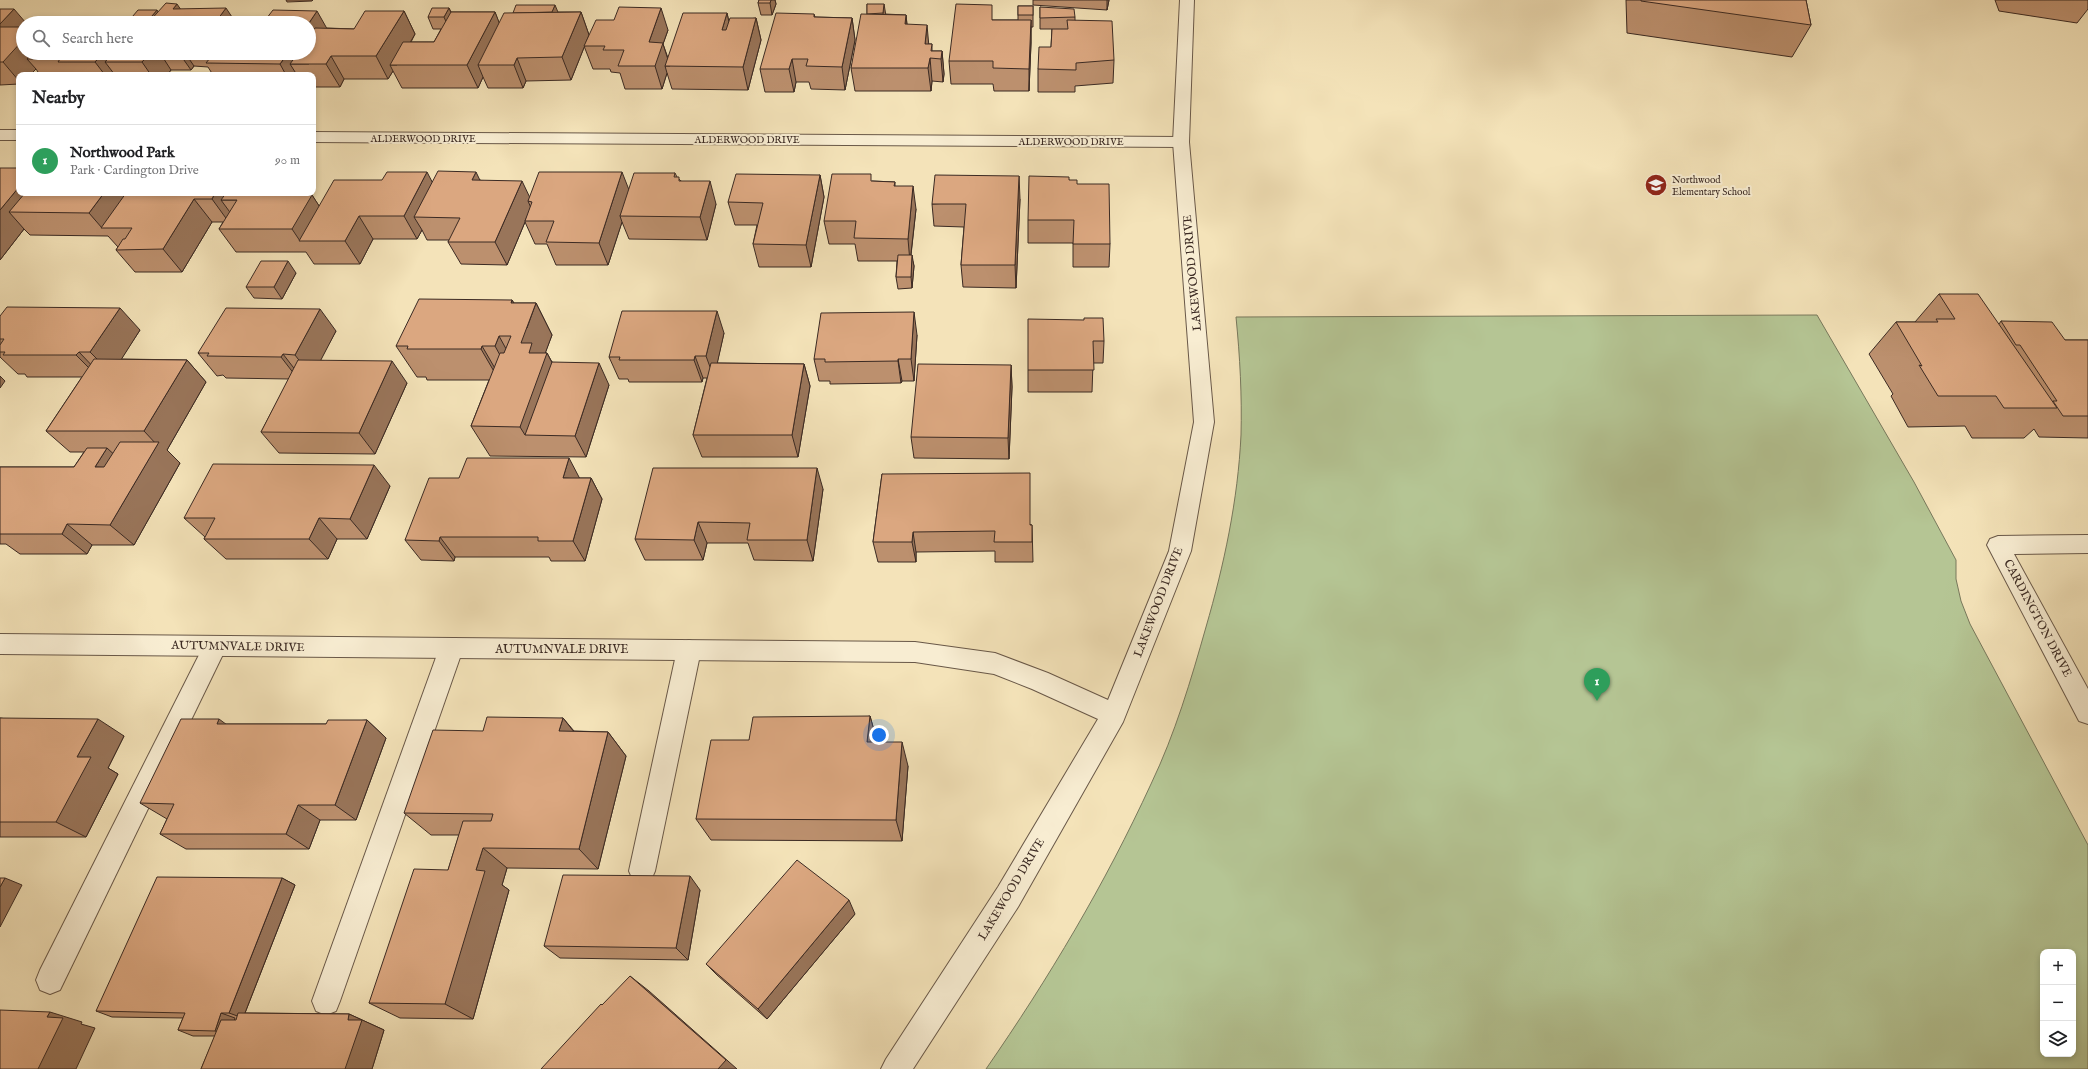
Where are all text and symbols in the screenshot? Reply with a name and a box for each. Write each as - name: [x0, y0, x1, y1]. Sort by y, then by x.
- search box: [16, 16, 316, 60]
- icon: search: [30, 27, 52, 49]
- text: Search here: [62, 29, 133, 48]
- text: Nearby: [32, 88, 85, 109]
- street label: ALDERWOOD DRIVE: [369, 133, 476, 146]
- street label: ALDERWOOD DRIVE: [693, 134, 800, 147]
- street label: ALDERWOOD DRIVE: [1017, 136, 1124, 149]
- text: Northwood Park: [70, 143, 175, 162]
- text: 1: [43, 152, 47, 169]
- text: 90 m: [275, 152, 300, 169]
- text: Park · Cardington Drive: [70, 162, 199, 179]
- school or university icon: Northwood Elementary School: [1643, 172, 1669, 198]
- place label: Northwood Elementary School: [1672, 174, 1751, 199]
- street label: LAKEWOOD DRIVE: [1180, 214, 1205, 332]
- street label: LAKEWOOD DRIVE: [1131, 545, 1186, 659]
- street label: CARDINGTON DRIVE: [2000, 557, 2075, 680]
- street label: AUTUMNVALE DRIVE: [170, 638, 305, 655]
- street label: AUTUMNVALE DRIVE: [494, 642, 629, 657]
- pin: 1: [1584, 668, 1610, 701]
- your location: [869, 725, 889, 745]
- street label: LAKEWOOD DRIVE: [975, 835, 1048, 943]
- map controls: [2040, 949, 2076, 1057]
- button: +: [2040, 949, 2076, 985]
- button: −: [2040, 985, 2076, 1021]
- button: layers: [2040, 1021, 2076, 1057]

